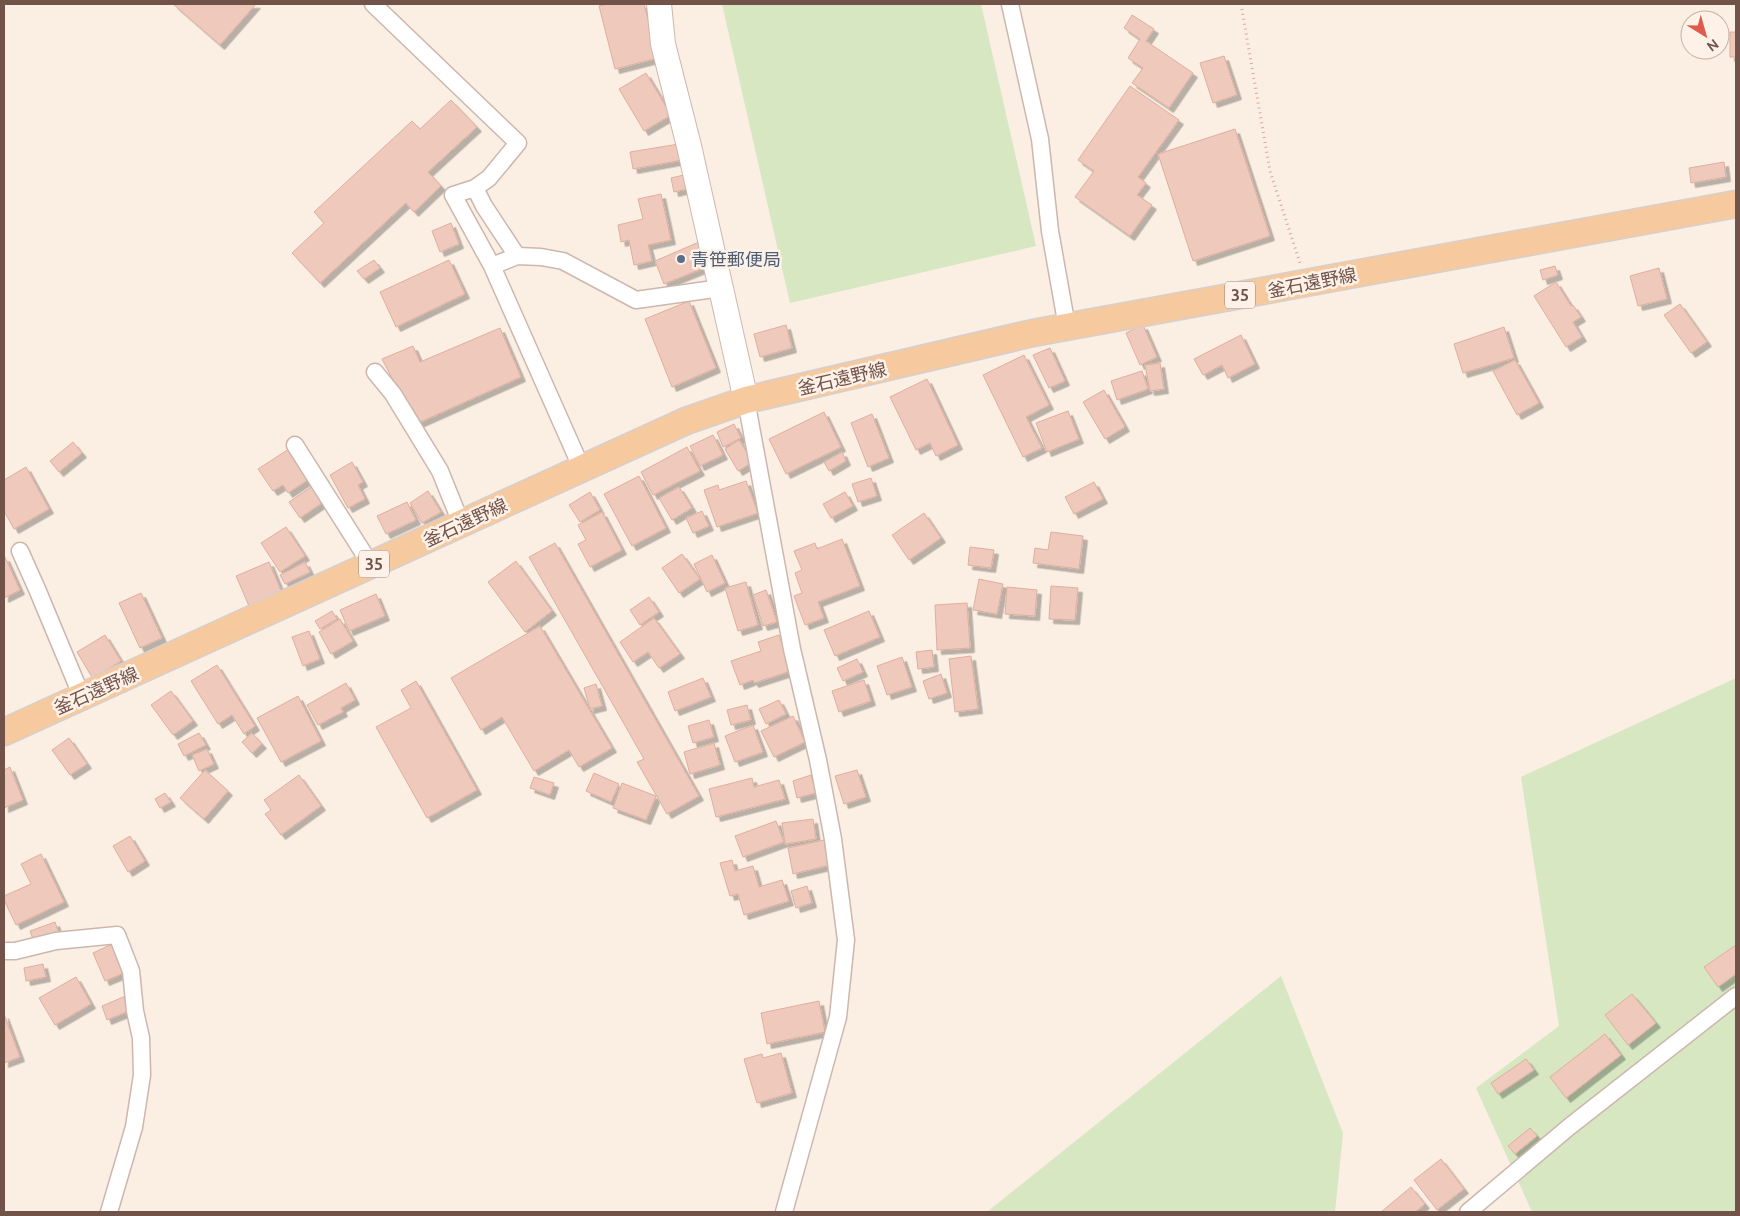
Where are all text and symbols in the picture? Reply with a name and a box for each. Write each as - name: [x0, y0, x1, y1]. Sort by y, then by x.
- north arrow: [1680, 10, 1730, 60]
- text: N: [1704, 36, 1722, 55]
- place label: 青笹郵便局: [691, 249, 781, 269]
- marker: 青笹郵便局: [675, 253, 687, 265]
- street label: 釜石遠野線: [1266, 264, 1358, 300]
- road number: 35: [1225, 282, 1255, 308]
- street label: 釜石遠野線: [796, 358, 888, 398]
- street label: 釜石遠野線: [420, 494, 510, 550]
- road number: 35: [359, 550, 389, 578]
- street label: 釜石遠野線: [51, 663, 141, 717]

